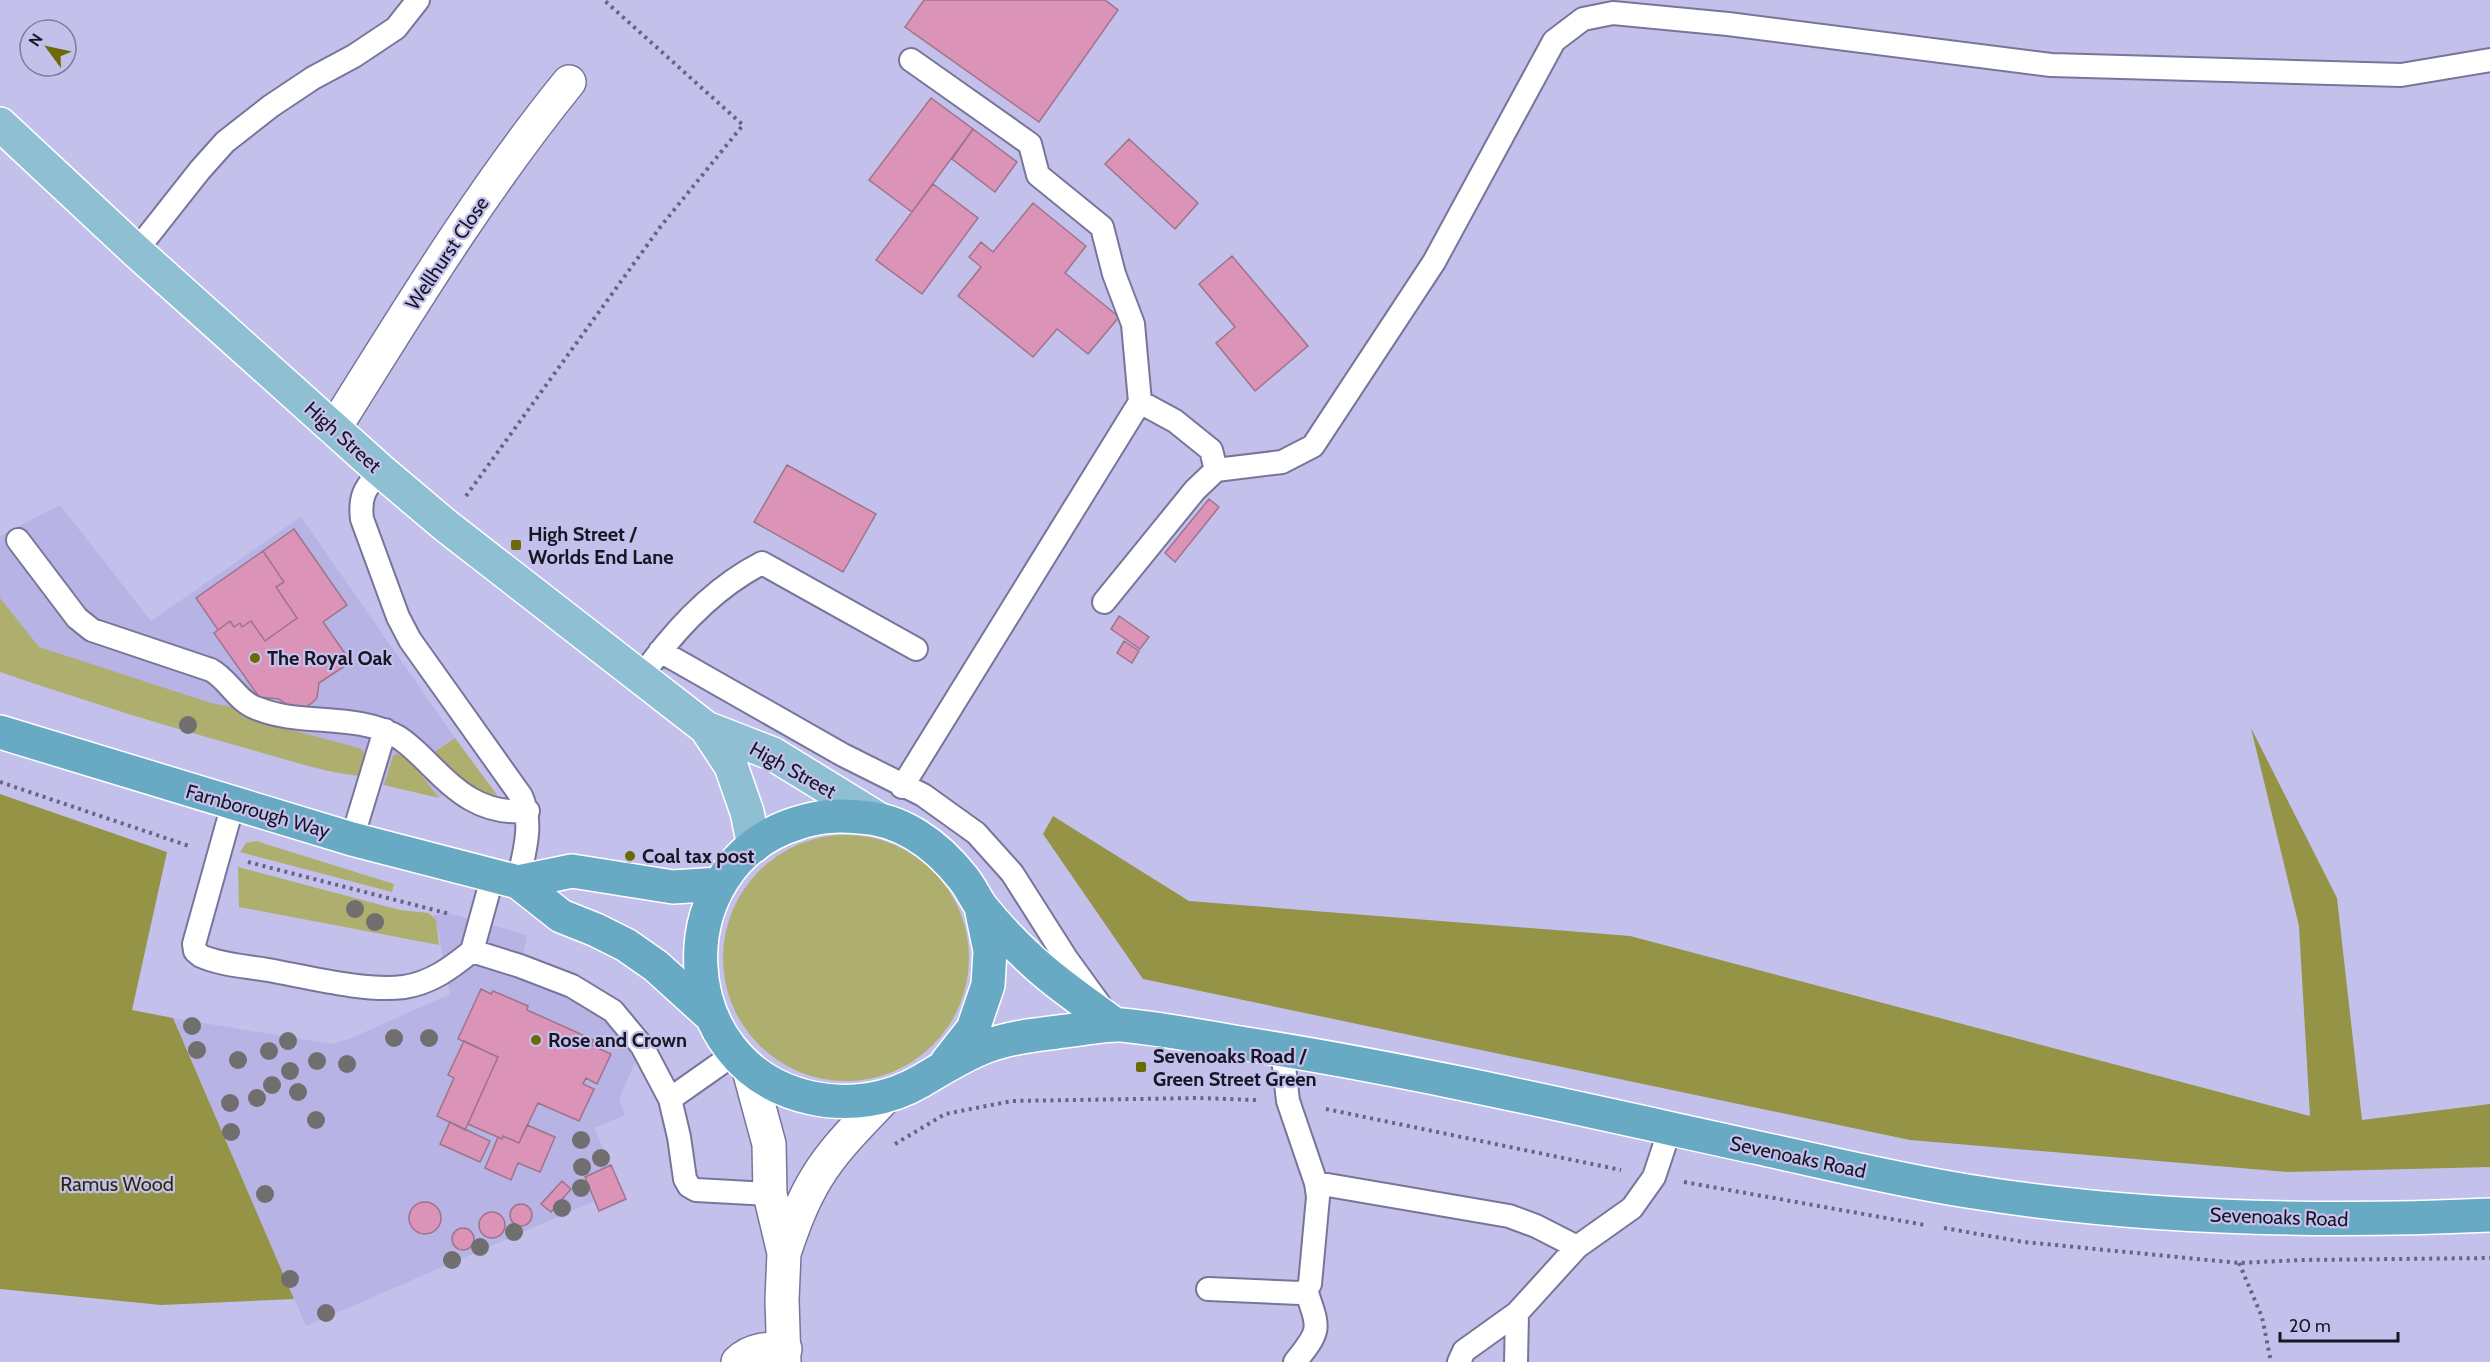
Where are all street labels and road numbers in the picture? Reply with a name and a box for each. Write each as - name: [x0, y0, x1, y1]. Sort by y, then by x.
- street label: Wellhurst Close: [400, 192, 494, 314]
- street label: High Street: [300, 396, 386, 478]
- street label: High Street: [746, 737, 841, 804]
- street label: Farnborough Way: [183, 779, 333, 843]
- street label: Sevenoaks Road: [1728, 1131, 1868, 1183]
- street label: Sevenoaks Road: [2209, 1203, 2349, 1231]

